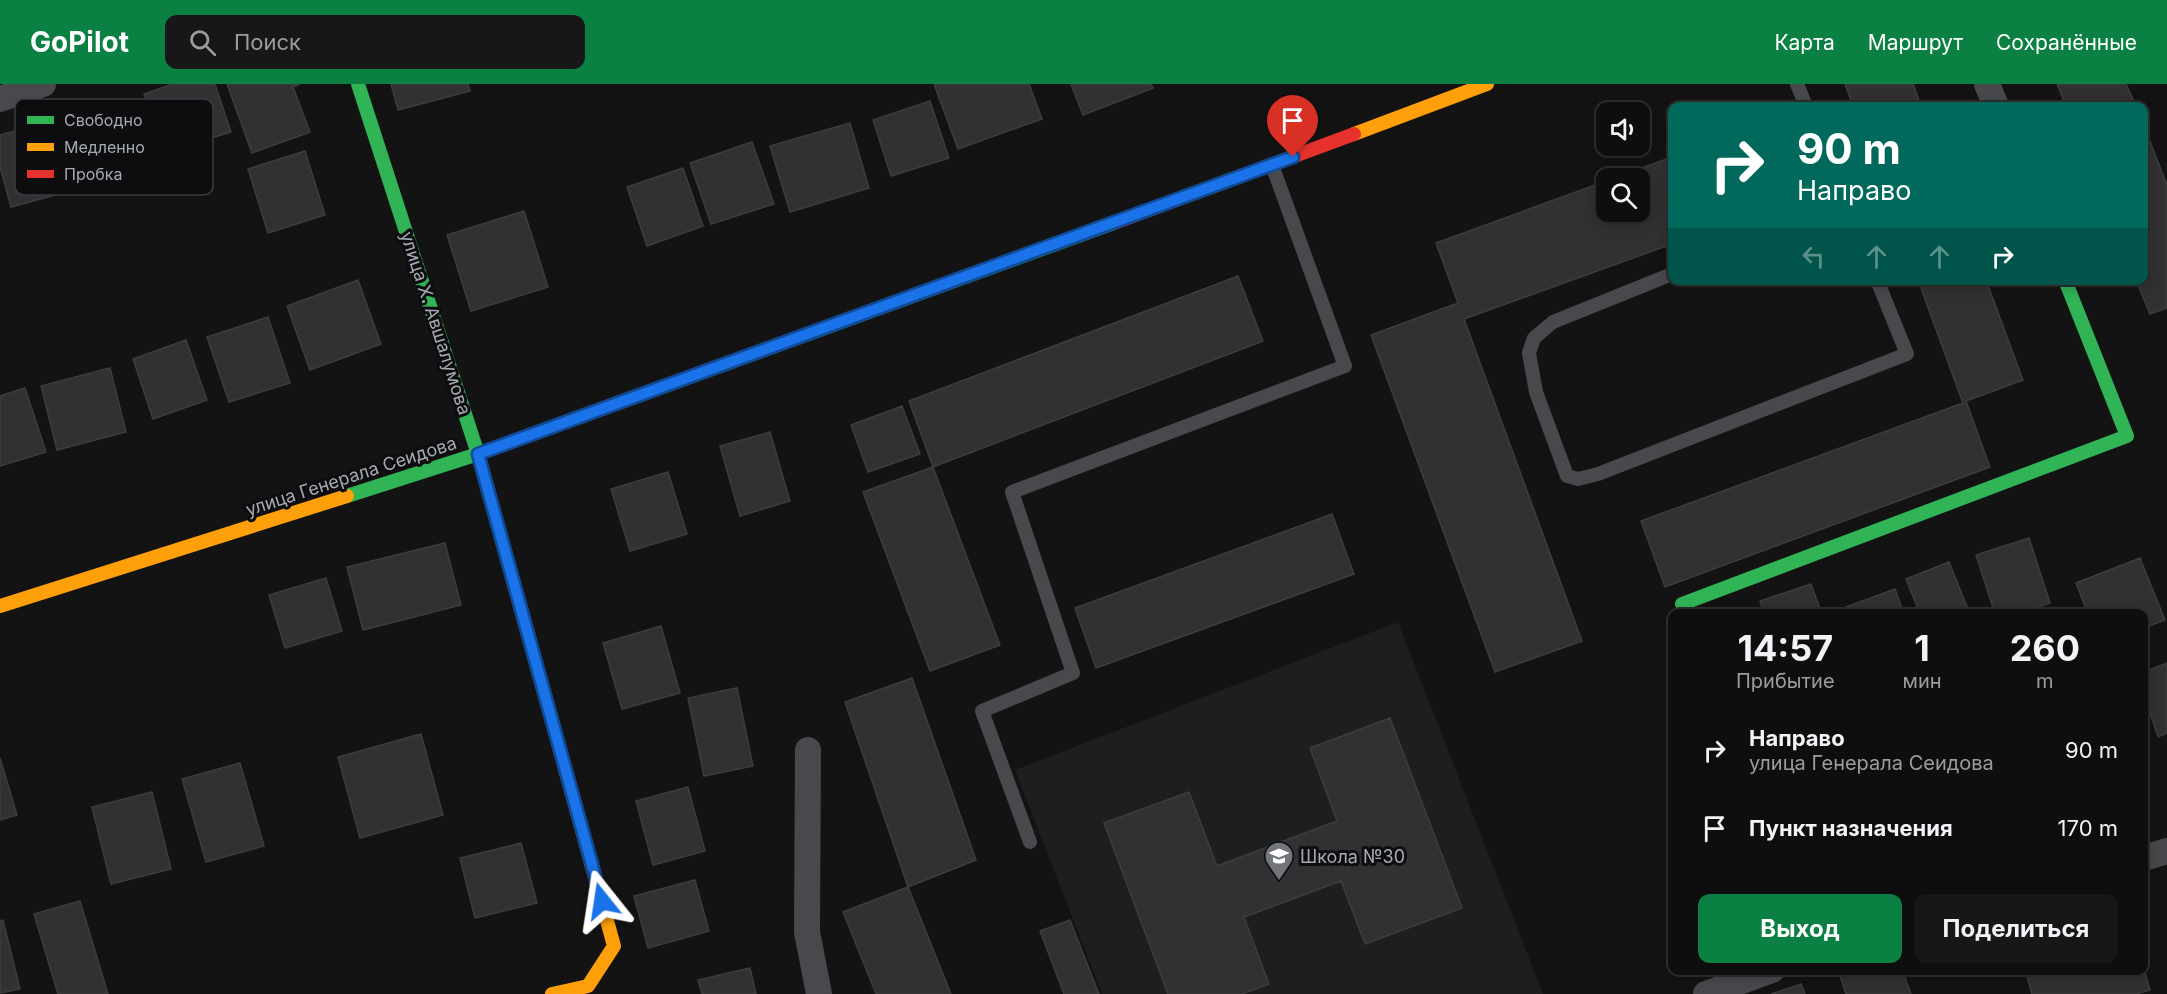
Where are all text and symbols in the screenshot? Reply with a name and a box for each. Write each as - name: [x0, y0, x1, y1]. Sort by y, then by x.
- search box: [165, 15, 585, 69]
- text: GoPilot: [30, 25, 129, 59]
- icon: search: [186, 26, 219, 59]
- text: Поиск: [234, 29, 301, 55]
- text: Карта: [1774, 30, 1835, 55]
- text: Маршрут: [1868, 30, 1963, 55]
- text: Сохранённые: [1996, 30, 2137, 55]
- pin: [1267, 95, 1318, 157]
- legend: [15, 99, 213, 195]
- map controls: [1596, 102, 1650, 222]
- button: sound: [1596, 102, 1650, 156]
- icon: arrive: [1276, 104, 1309, 137]
- text: Свободно: [64, 110, 143, 130]
- text: 90 m: [1797, 123, 1901, 174]
- icon: right: [1698, 126, 1776, 204]
- text: Медленно: [64, 137, 145, 157]
- text: Пробка: [64, 164, 122, 184]
- button: search: [1596, 168, 1650, 222]
- text: Направо: [1797, 174, 1912, 207]
- street label: улица Х. Авшалумова: [396, 229, 476, 417]
- icon: left: [1797, 240, 1830, 273]
- icon: ahead: [1860, 240, 1893, 273]
- icon: ahead: [1923, 240, 1956, 273]
- icon: right: [1986, 240, 2019, 273]
- street label: улица Генерала Сеидова: [243, 432, 459, 520]
- text: 14:57: [1737, 626, 1833, 670]
- text: 1: [1914, 626, 1930, 670]
- text: 260: [2010, 626, 2080, 670]
- text: Прибытие: [1736, 669, 1835, 693]
- text: мин: [1903, 669, 1942, 693]
- text: m: [2036, 669, 2054, 693]
- text: Направо: [1749, 725, 1845, 751]
- icon: right: [1698, 734, 1731, 767]
- text: 90 m: [2065, 737, 2118, 763]
- text: улица Генерала Сеидова: [1749, 751, 1994, 775]
- icon: arrive: [1698, 812, 1731, 845]
- text: Пункт назначения: [1749, 815, 1953, 841]
- text: 170 m: [2058, 815, 2118, 841]
- school or university icon: Школа №30: [1263, 840, 1295, 882]
- place label: Школа №30: [1300, 846, 1405, 867]
- position arrow: [570, 869, 634, 933]
- button: Выход: [1698, 894, 1902, 963]
- button: Поделиться: [1914, 894, 2118, 963]

